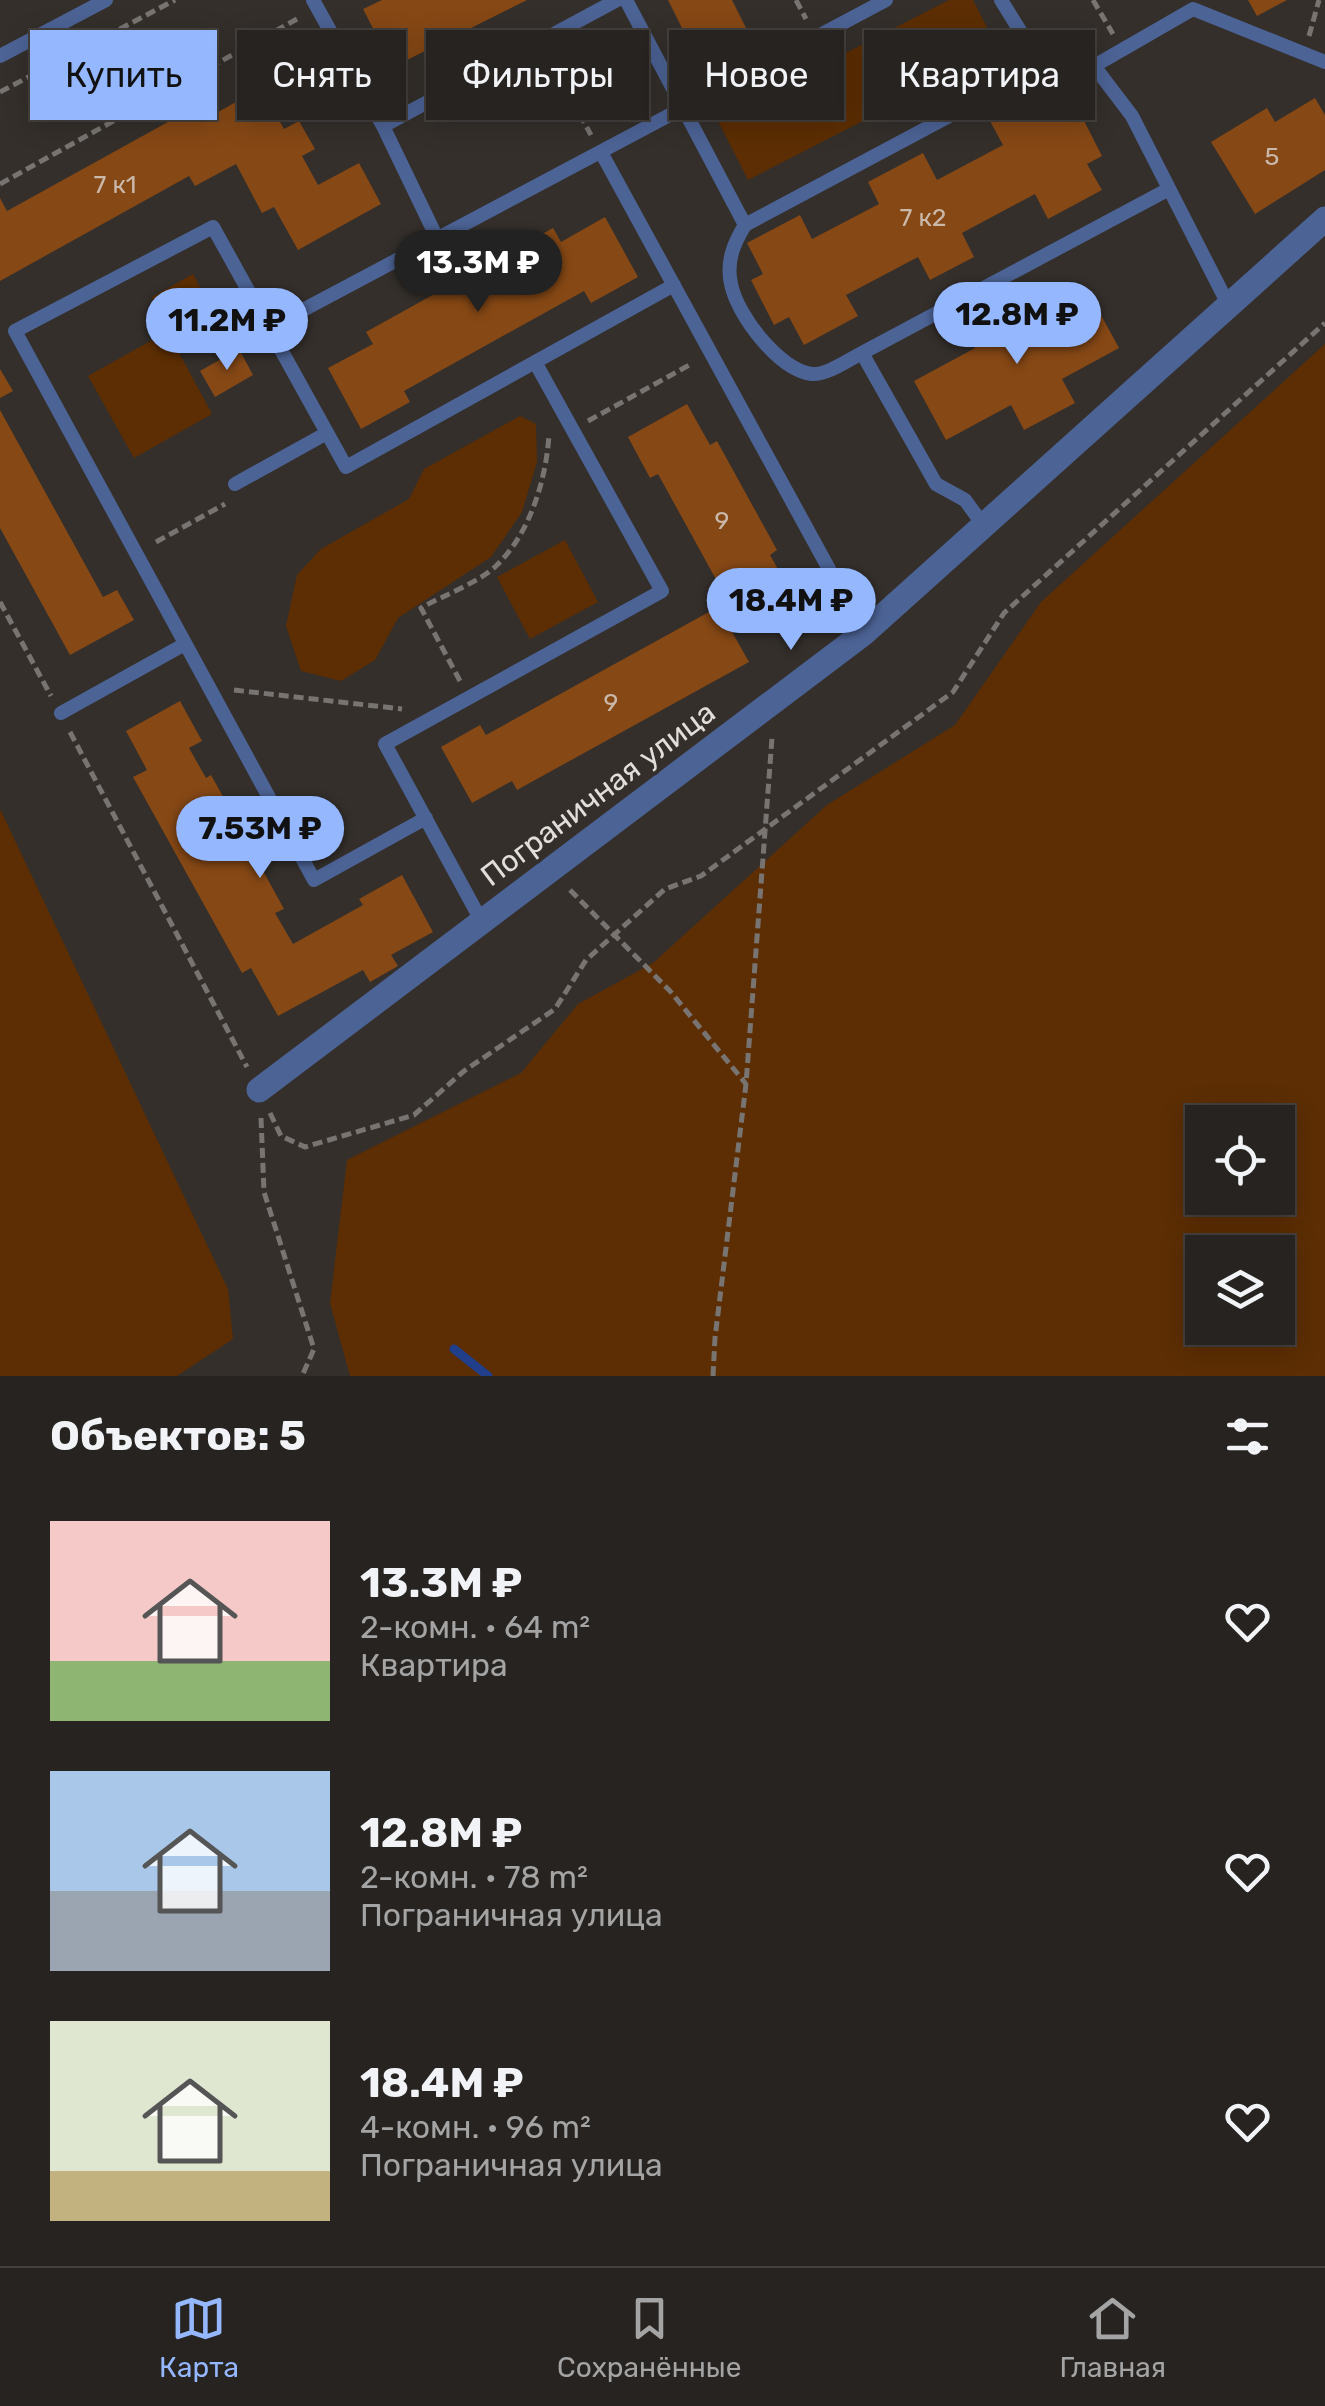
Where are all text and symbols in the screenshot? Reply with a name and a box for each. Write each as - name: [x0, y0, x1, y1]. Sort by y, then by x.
- chip: Купить: [30, 30, 217, 120]
- chip: Снять: [237, 30, 406, 120]
- chip: Фильтры: [426, 30, 649, 120]
- chip: Новое: [669, 30, 844, 120]
- chip: Квартира: [864, 30, 1095, 120]
- house number: 5: [1265, 142, 1279, 171]
- house number: 7 к1: [93, 170, 137, 199]
- house number: 7 к2: [899, 203, 947, 232]
- pin: 13.3M ₽: [386, 230, 570, 315]
- text: 13.3M ₽: [416, 243, 540, 281]
- pin: 12.8M ₽: [925, 282, 1109, 367]
- pin: 11.2M ₽: [135, 288, 319, 373]
- text: 12.8M ₽: [955, 295, 1079, 333]
- text: 11.2M ₽: [168, 301, 286, 339]
- house number: 9: [715, 506, 729, 535]
- pin: 18.4M ₽: [699, 568, 883, 653]
- text: 18.4M ₽: [729, 581, 853, 619]
- house number: 9: [604, 688, 618, 717]
- street label: Пограничная улица: [474, 694, 722, 894]
- pin: 7.53M ₽: [168, 796, 352, 881]
- text: 7.53M ₽: [198, 809, 322, 847]
- map controls: [1185, 1105, 1295, 1345]
- button: locate: [1185, 1105, 1295, 1215]
- button: layers: [1185, 1235, 1295, 1345]
- icon: filters: [1220, 1409, 1275, 1464]
- text: Объектов: 5: [50, 1411, 306, 1461]
- text: 13.3M ₽: [360, 1558, 522, 1608]
- icon: home: [130, 1561, 250, 1681]
- icon: heart: [1220, 1594, 1275, 1649]
- text: 2-комн. · 64 m²: [360, 1608, 590, 1646]
- text: Квартира: [360, 1646, 508, 1684]
- text: 12.8M ₽: [360, 1808, 522, 1858]
- icon: home: [130, 1811, 250, 1931]
- icon: heart: [1220, 1844, 1275, 1899]
- text: 2-комн. · 78 m²: [360, 1858, 588, 1896]
- text: Пограничная улица: [360, 1896, 663, 1934]
- text: 18.4M ₽: [360, 2058, 523, 2108]
- icon: home: [130, 2061, 250, 2181]
- icon: heart: [1220, 2094, 1275, 2149]
- text: 4-комн. · 96 m²: [360, 2108, 591, 2146]
- text: Пограничная улица: [360, 2146, 663, 2184]
- tab: Карта: [159, 2291, 239, 2384]
- tab: Сохранённые: [557, 2291, 741, 2384]
- tab: Главная: [1059, 2291, 1166, 2384]

